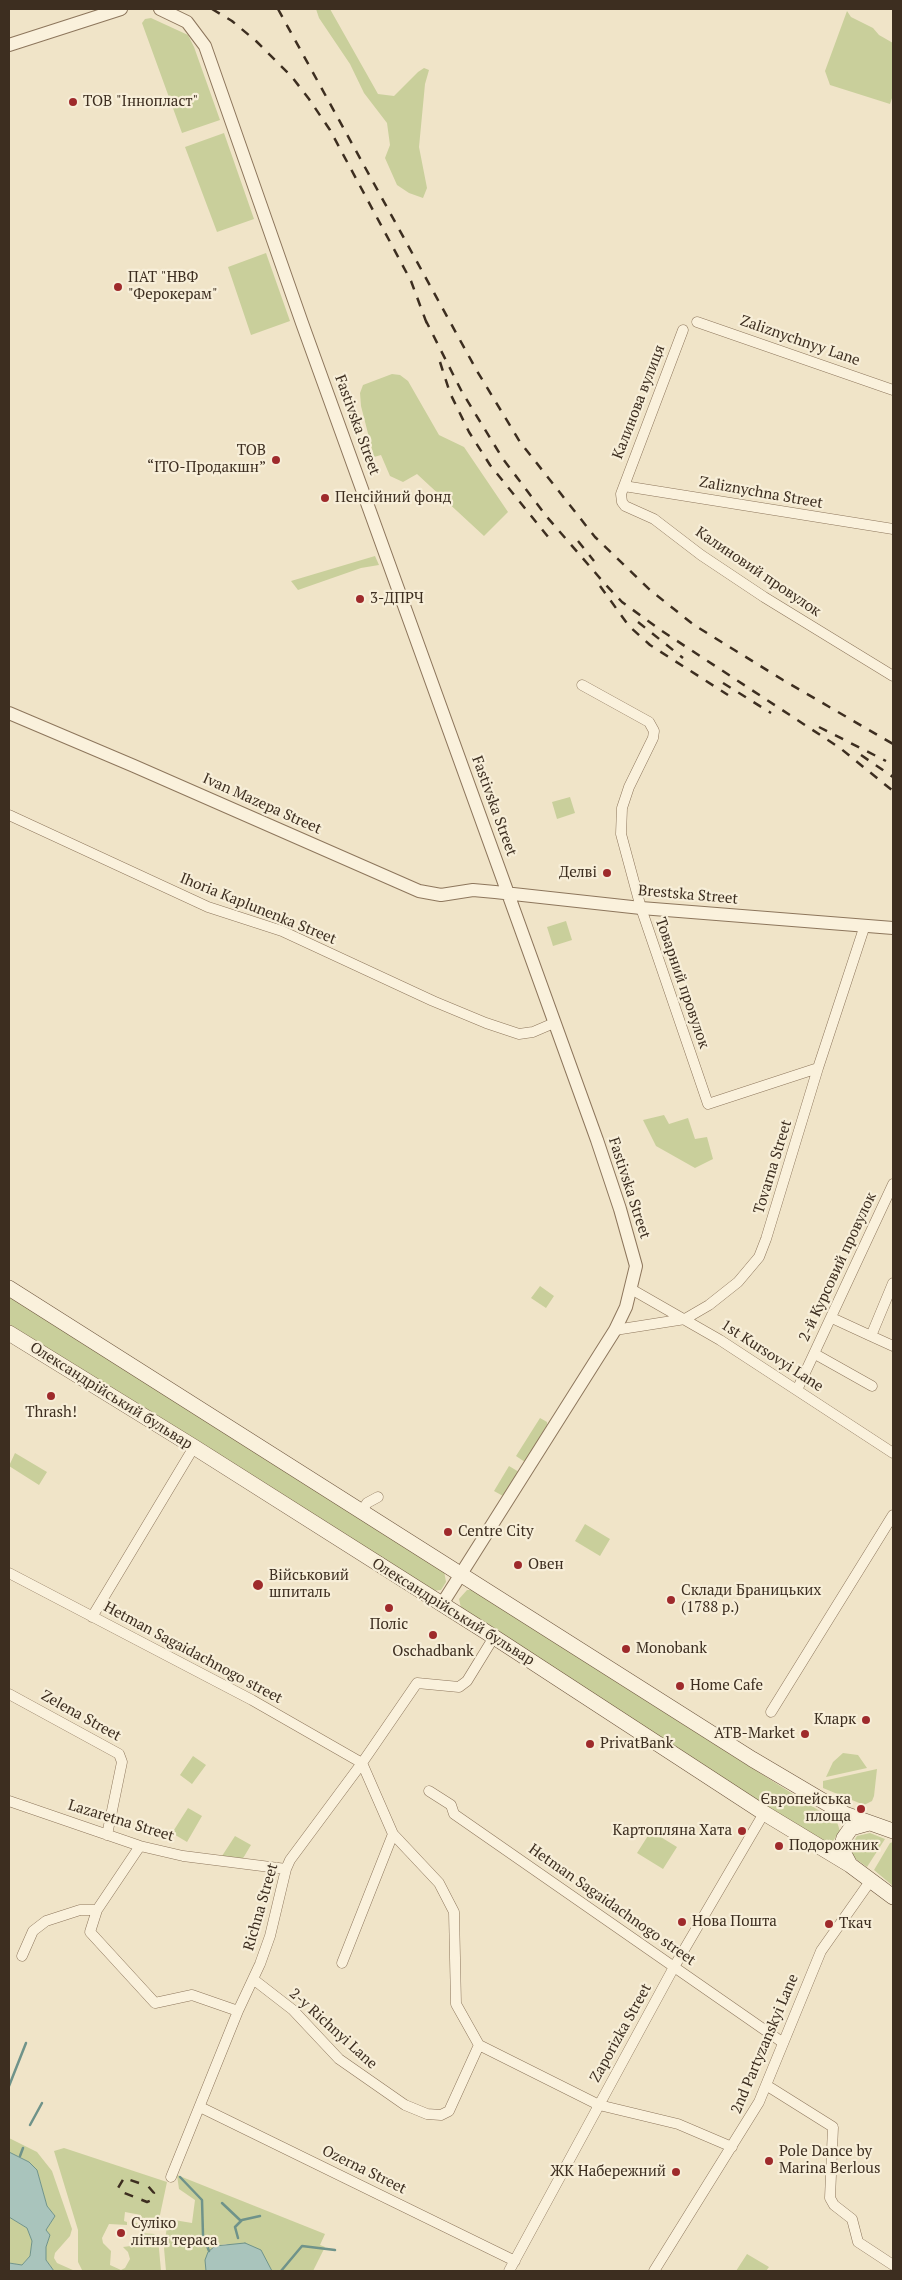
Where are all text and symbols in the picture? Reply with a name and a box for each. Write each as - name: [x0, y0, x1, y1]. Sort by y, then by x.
- place label: ТОВ "Іннопласт": [83, 93, 198, 111]
- marker: ТОВ "Іннопласт": [67, 96, 79, 108]
- place label: ПАТ "НВФ "Ферокерам": [128, 269, 218, 304]
- marker: ПАТ "НВФ "Ферокерам": [112, 281, 124, 293]
- street label: Zaliznychnyy Lane: [738, 312, 862, 370]
- street label: Калинова вулиця: [609, 342, 669, 462]
- street label: Fastivska Street: [331, 372, 383, 478]
- place label: ТОВ “ІТО-Продакшн”: [147, 442, 266, 477]
- marker: ТОВ “ІТО-Продакшн”: [270, 454, 282, 466]
- street label: Zaliznychna Street: [698, 473, 824, 513]
- place label: Пенсійний фонд: [335, 489, 451, 507]
- marker: Пенсійний фонд: [319, 492, 331, 504]
- street label: Калиновий провулок: [692, 523, 824, 621]
- place label: 3-ДПРЧ: [370, 590, 424, 608]
- marker: 3-ДПРЧ: [354, 593, 366, 605]
- street label: Fastivska Street: [468, 753, 520, 859]
- street label: Ivan Mazepa Street: [200, 770, 324, 838]
- place label: Делві: [559, 864, 597, 882]
- marker: Делві: [601, 867, 613, 879]
- street label: Ihoria Kaplunenka Street: [177, 869, 339, 949]
- street label: Brestska Street: [637, 882, 739, 908]
- street label: Товарний провулок: [651, 915, 713, 1051]
- street label: Tovarna Street: [750, 1118, 796, 1216]
- street label: Fastivska Street: [604, 1135, 654, 1241]
- street label: 2-й Курсовий провулок: [795, 1190, 881, 1344]
- street label: 1st Kursovyi Lane: [717, 1316, 827, 1396]
- street label: Олександрійський бульвар: [26, 1338, 196, 1454]
- marker: Thrash!: [45, 1390, 57, 1402]
- place label: Thrash!: [25, 1404, 77, 1422]
- place label: Centre City: [458, 1523, 534, 1541]
- marker: Centre City: [442, 1526, 454, 1538]
- street label: Олександрійський бульвар: [368, 1554, 538, 1670]
- place label: Овен: [528, 1556, 564, 1574]
- marker: Овен: [512, 1559, 524, 1571]
- place label: Військовий шпиталь: [269, 1567, 349, 1602]
- marker: Військовий шпиталь: [251, 1578, 265, 1592]
- place label: Склади Браницьких (1788 р.): [681, 1582, 821, 1617]
- marker: Склади Браницьких (1788 р.): [665, 1594, 677, 1606]
- street label: Hetman Sagaidachnogo street: [101, 1598, 285, 1708]
- marker: Поліс: [383, 1602, 395, 1614]
- place label: Поліс: [370, 1616, 408, 1634]
- marker: Oschadbank: [427, 1629, 439, 1641]
- place label: Monobank: [636, 1640, 707, 1658]
- place label: Oschadbank: [392, 1643, 474, 1661]
- marker: Monobank: [620, 1643, 632, 1655]
- place label: Home Cafe: [690, 1677, 763, 1695]
- marker: Home Cafe: [674, 1680, 686, 1692]
- street label: Zelena Street: [38, 1687, 124, 1745]
- place label: Кларк: [814, 1711, 856, 1729]
- marker: Кларк: [860, 1714, 872, 1726]
- place label: ATB-Market: [714, 1725, 795, 1743]
- marker: ATB-Market: [799, 1728, 811, 1740]
- place label: PrivatBank: [600, 1735, 673, 1753]
- marker: PrivatBank: [584, 1738, 596, 1750]
- place label: Європейська площа: [760, 1791, 851, 1826]
- street label: Lazaretna Street: [66, 1796, 176, 1846]
- marker: Європейська площа: [855, 1803, 867, 1815]
- place label: Картопляна Хата: [612, 1822, 732, 1840]
- marker: Картопляна Хата: [736, 1825, 748, 1837]
- place label: Подорожник: [789, 1837, 879, 1855]
- street label: Hetman Sagaidachnogo street: [525, 1840, 699, 1970]
- marker: Подорожник: [773, 1840, 785, 1852]
- street label: Richna Street: [240, 1861, 282, 1953]
- place label: Нова Пошта: [692, 1913, 777, 1931]
- place label: Ткач: [839, 1915, 872, 1933]
- marker: Нова Пошта: [676, 1916, 688, 1928]
- marker: Ткач: [823, 1918, 835, 1930]
- street label: 2nd Partyzanskyi Lane: [727, 1971, 803, 2117]
- street label: Zaporizka Street: [586, 1980, 656, 2086]
- street label: 2-y Richnyi Lane: [285, 1985, 381, 2073]
- street label: Ozerna Street: [319, 2142, 409, 2198]
- place label: Pole Dance by Marina Berlous: [779, 2143, 880, 2178]
- marker: Pole Dance by Marina Berlous: [763, 2155, 775, 2167]
- place label: ЖК Набережний: [550, 2163, 666, 2181]
- marker: ЖК Набережний: [670, 2166, 682, 2178]
- place label: Суліко літня тераса: [131, 2215, 217, 2250]
- marker: Суліко літня тераса: [115, 2227, 127, 2239]

